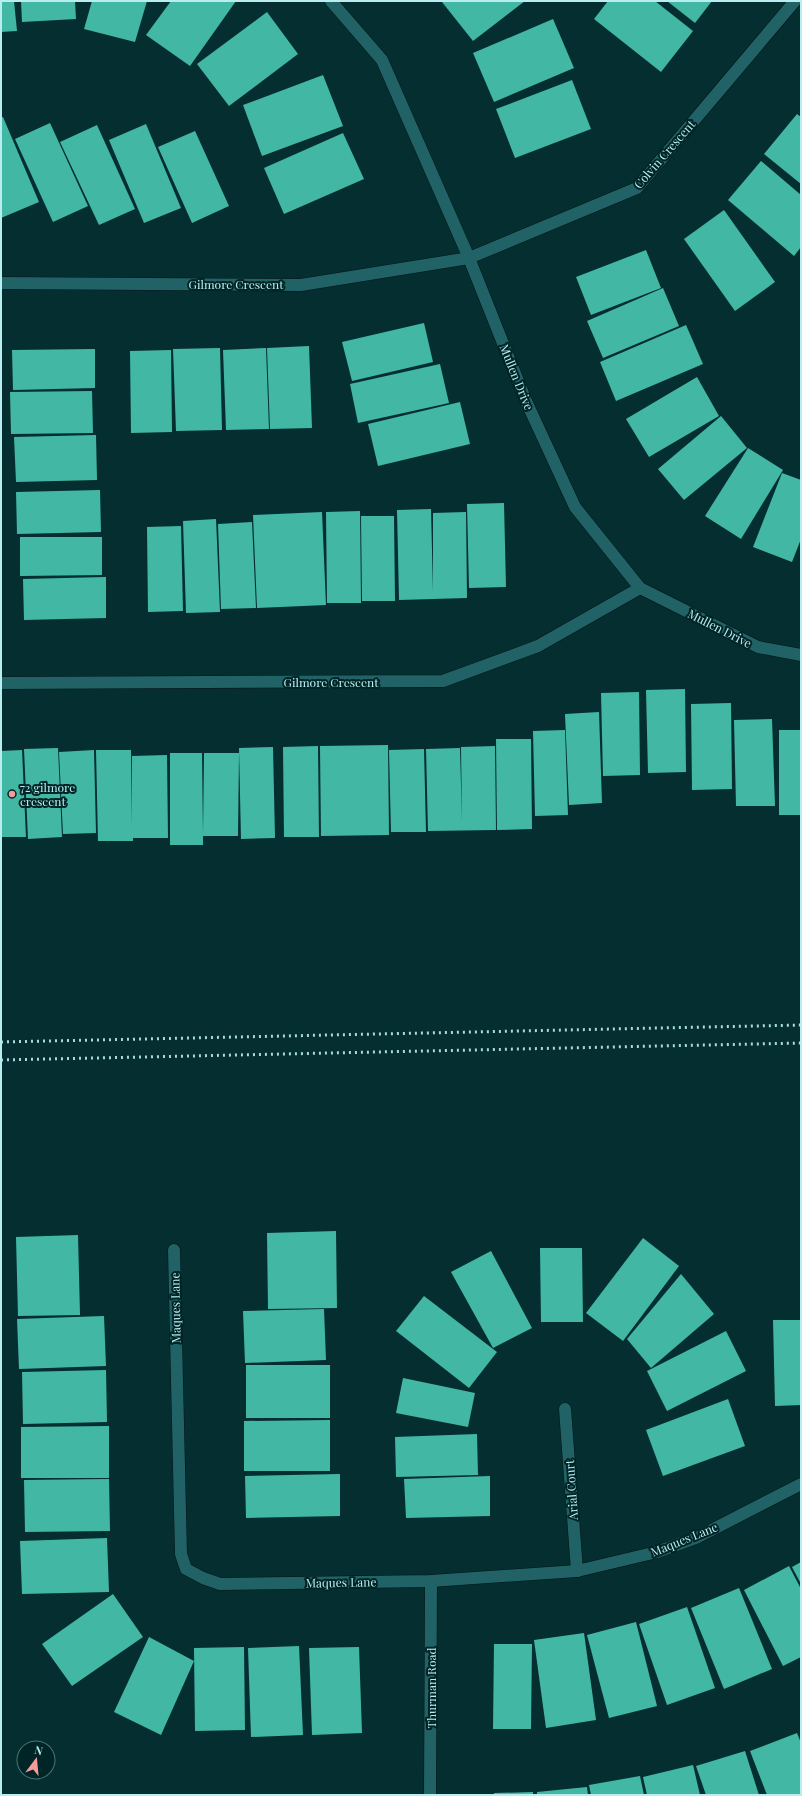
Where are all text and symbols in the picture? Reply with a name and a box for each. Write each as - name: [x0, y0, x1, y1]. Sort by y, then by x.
- street label: Colvin Crescent: [630, 116, 699, 192]
- street label: Gilmore Crescent: [189, 276, 284, 292]
- street label: Mullen Drive: [497, 342, 537, 412]
- street label: Mullen Drive: [685, 605, 755, 651]
- street label: Gilmore Crescent: [284, 674, 379, 690]
- place label: 72 gilmore crescent: [20, 779, 75, 809]
- marker: 72 gilmore crescent: [7, 789, 17, 799]
- street label: Maques Lane: [166, 1272, 184, 1344]
- street label: Arial Court: [561, 1459, 581, 1522]
- street label: Maques Lane: [648, 1518, 720, 1560]
- street label: Maques Lane: [305, 1573, 377, 1591]
- street label: Thurman Road: [423, 1648, 439, 1728]
- north arrow: [16, 1740, 56, 1780]
- text: N: [33, 1742, 45, 1758]

